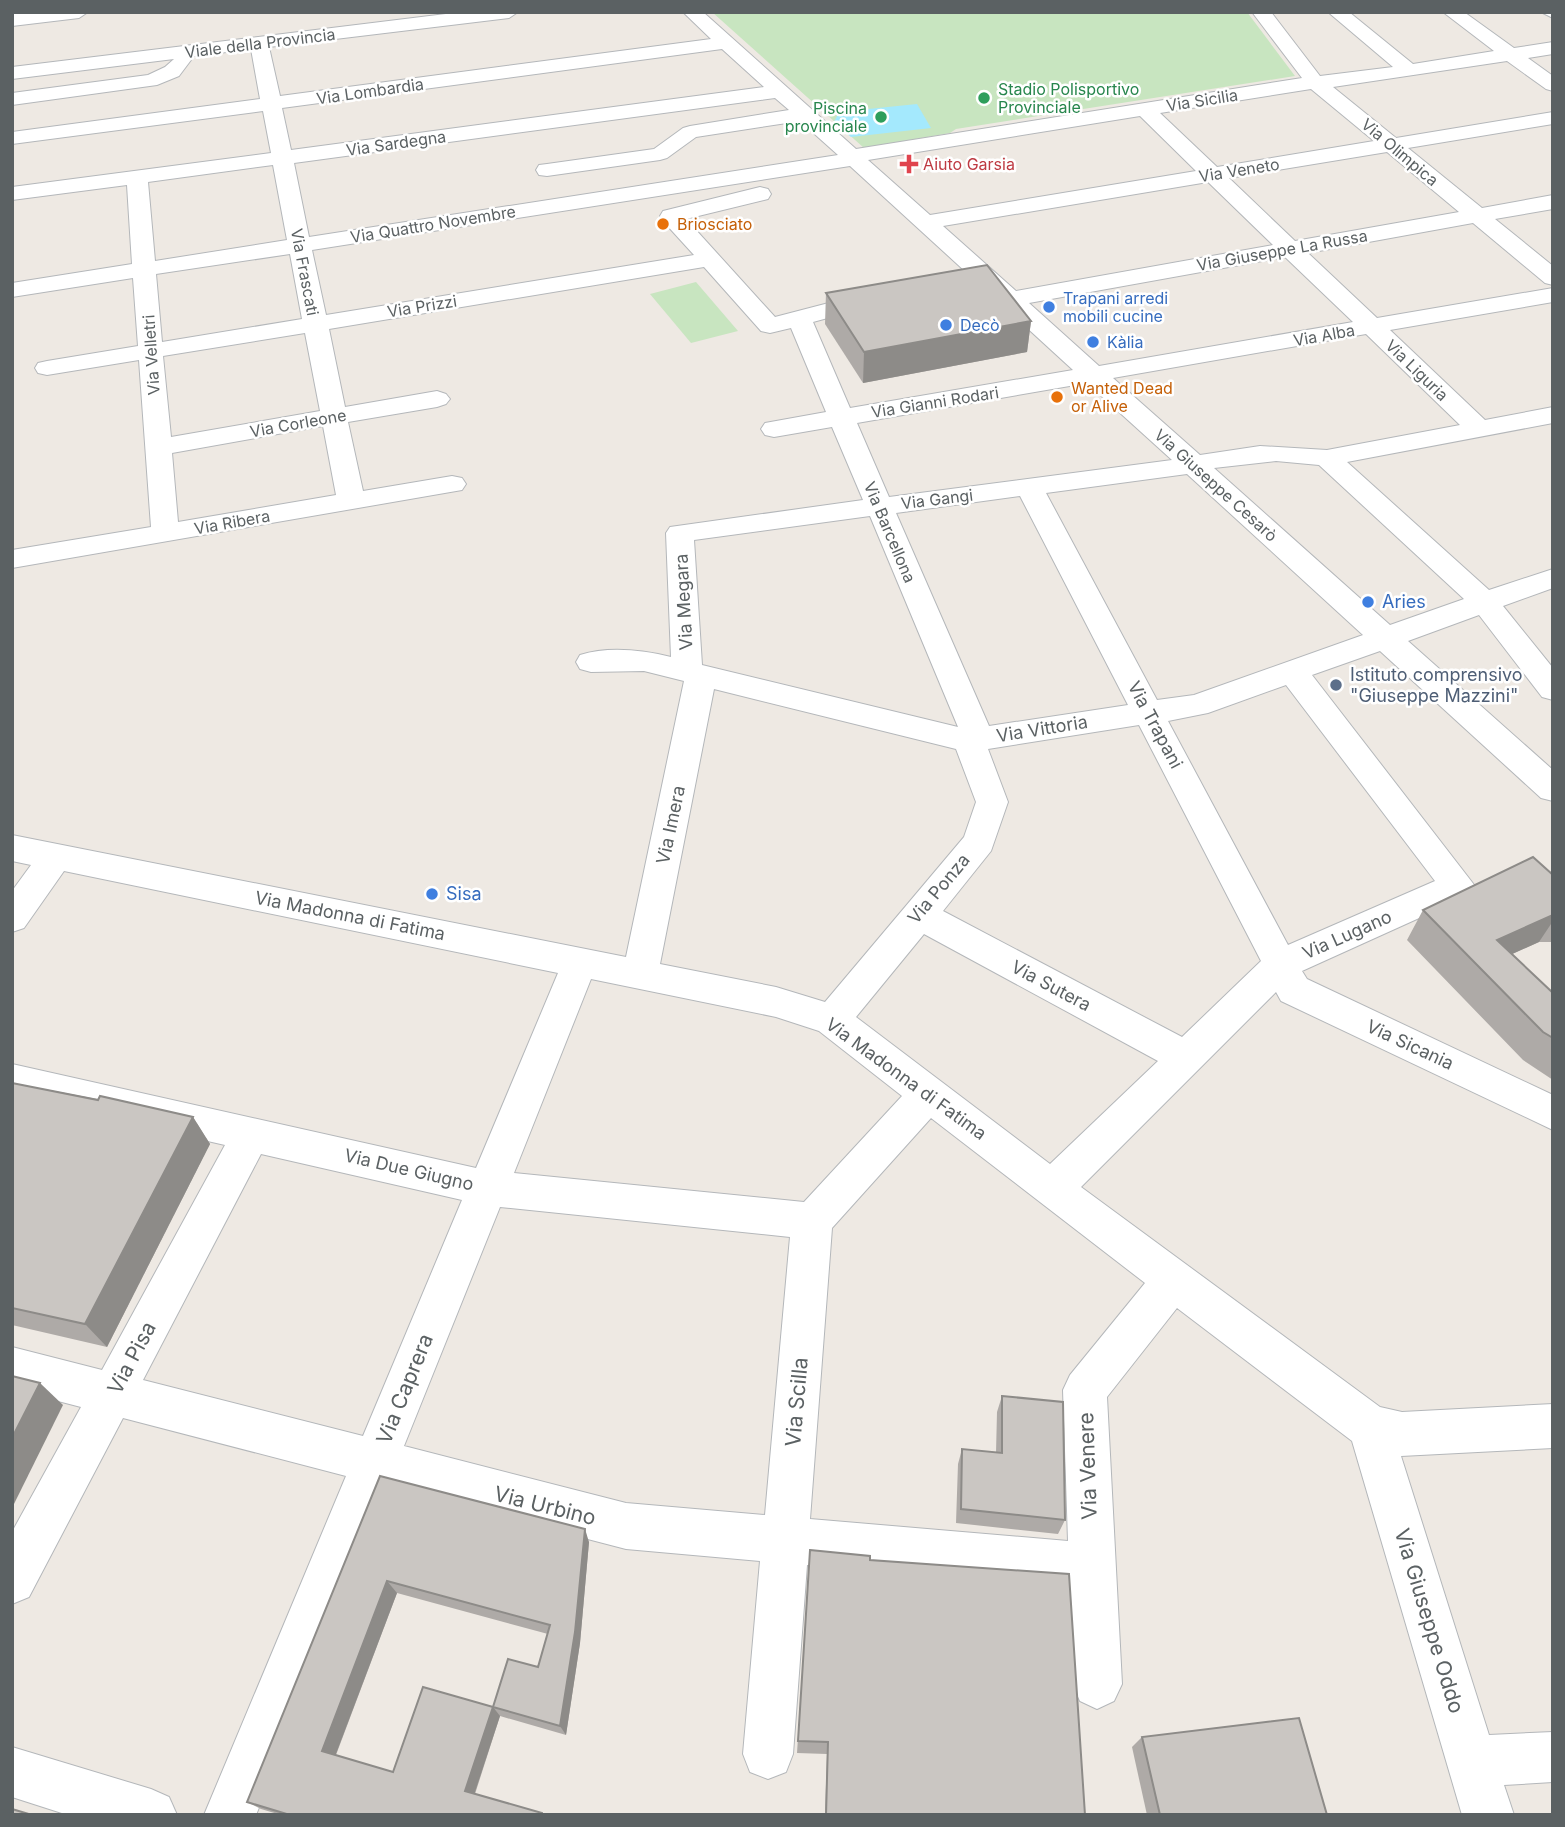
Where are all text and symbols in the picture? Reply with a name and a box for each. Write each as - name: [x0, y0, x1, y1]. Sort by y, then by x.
- street label: Viale della Provincia: [184, 24, 336, 62]
- street label: Via Lombardia: [315, 74, 425, 108]
- place label: Stadio Polisportivo Provinciale: [998, 79, 1139, 117]
- street label: Via Sicilia: [1165, 84, 1239, 116]
- marker: Stadio Polisportivo Provinciale: [976, 90, 992, 106]
- place label: Piscina provinciale: [785, 98, 867, 136]
- marker: Piscina provinciale: [873, 109, 889, 125]
- street label: Via Olimpica: [1357, 114, 1443, 190]
- street label: Via Sardegna: [345, 126, 447, 160]
- place label: Aiuto Garsia: [923, 154, 1015, 174]
- street label: Via Veneto: [1197, 154, 1281, 186]
- marker: Aiuto Garsia: [901, 156, 917, 172]
- street label: Via Quattro Novembre: [349, 201, 517, 247]
- place label: Briosciato: [677, 214, 752, 234]
- marker: Briosciato: [655, 216, 671, 232]
- street label: Via Giuseppe La Russa: [1195, 225, 1369, 275]
- street label: Via Frascati: [287, 227, 323, 317]
- place label: Trapani arredi mobili cucine: [1063, 288, 1168, 326]
- street label: Via Prizzi: [386, 291, 458, 321]
- marker: Trapani arredi mobili cucine: [1041, 299, 1057, 315]
- street label: Via Velletri: [138, 314, 164, 396]
- place label: Decò: [960, 315, 1000, 335]
- marker: Decò: [938, 317, 954, 333]
- street label: Via Alba: [1292, 320, 1356, 350]
- place label: Kàlia: [1107, 332, 1143, 352]
- marker: Kàlia: [1085, 334, 1101, 350]
- street label: Via Liguria: [1381, 335, 1453, 405]
- place label: Wanted Dead or Alive: [1071, 378, 1173, 416]
- street label: Via Gianni Rodari: [870, 382, 1000, 422]
- marker: Wanted Dead or Alive: [1049, 389, 1065, 405]
- street label: Via Corleone: [248, 405, 348, 441]
- street label: Via Giuseppe Cesarò: [1150, 424, 1282, 546]
- street label: Via Barcellona: [860, 478, 920, 586]
- street label: Via Gangi: [900, 485, 974, 513]
- street label: Via Ribera: [192, 505, 272, 539]
- street label: Via Megara: [670, 553, 697, 651]
- place label: Aries: [1382, 591, 1426, 612]
- marker: Aries: [1360, 594, 1376, 610]
- place label: Istituto comprensivo "Giuseppe Mazzini": [1350, 664, 1523, 706]
- marker: Istituto comprensivo "Giuseppe Mazzini": [1328, 677, 1344, 693]
- street label: Via Trapani: [1124, 678, 1187, 772]
- street label: Via Vittoria: [995, 711, 1089, 746]
- street label: Via Imera: [652, 784, 689, 866]
- street label: Via Ponza: [903, 849, 974, 928]
- place label: Sisa: [446, 883, 482, 904]
- marker: Sisa: [424, 886, 440, 902]
- street label: Via Madonna di Fatima: [253, 887, 447, 944]
- street label: Via Lugano: [1299, 906, 1395, 964]
- street label: Via Sutera: [1008, 956, 1095, 1015]
- street label: Via Madonna di Fatima: [822, 1013, 991, 1144]
- street label: Via Sicania: [1363, 1015, 1457, 1074]
- street label: Via Due Giugno: [342, 1144, 476, 1195]
- street label: Via Pisa: [102, 1317, 161, 1398]
- street label: Via Caprera: [371, 1330, 438, 1448]
- street label: Via Scilla: [780, 1356, 813, 1448]
- street label: Via Venere: [1073, 1412, 1102, 1520]
- street label: Via Urbino: [492, 1481, 599, 1530]
- street label: Via Giuseppe Oddo: [1389, 1525, 1470, 1716]

